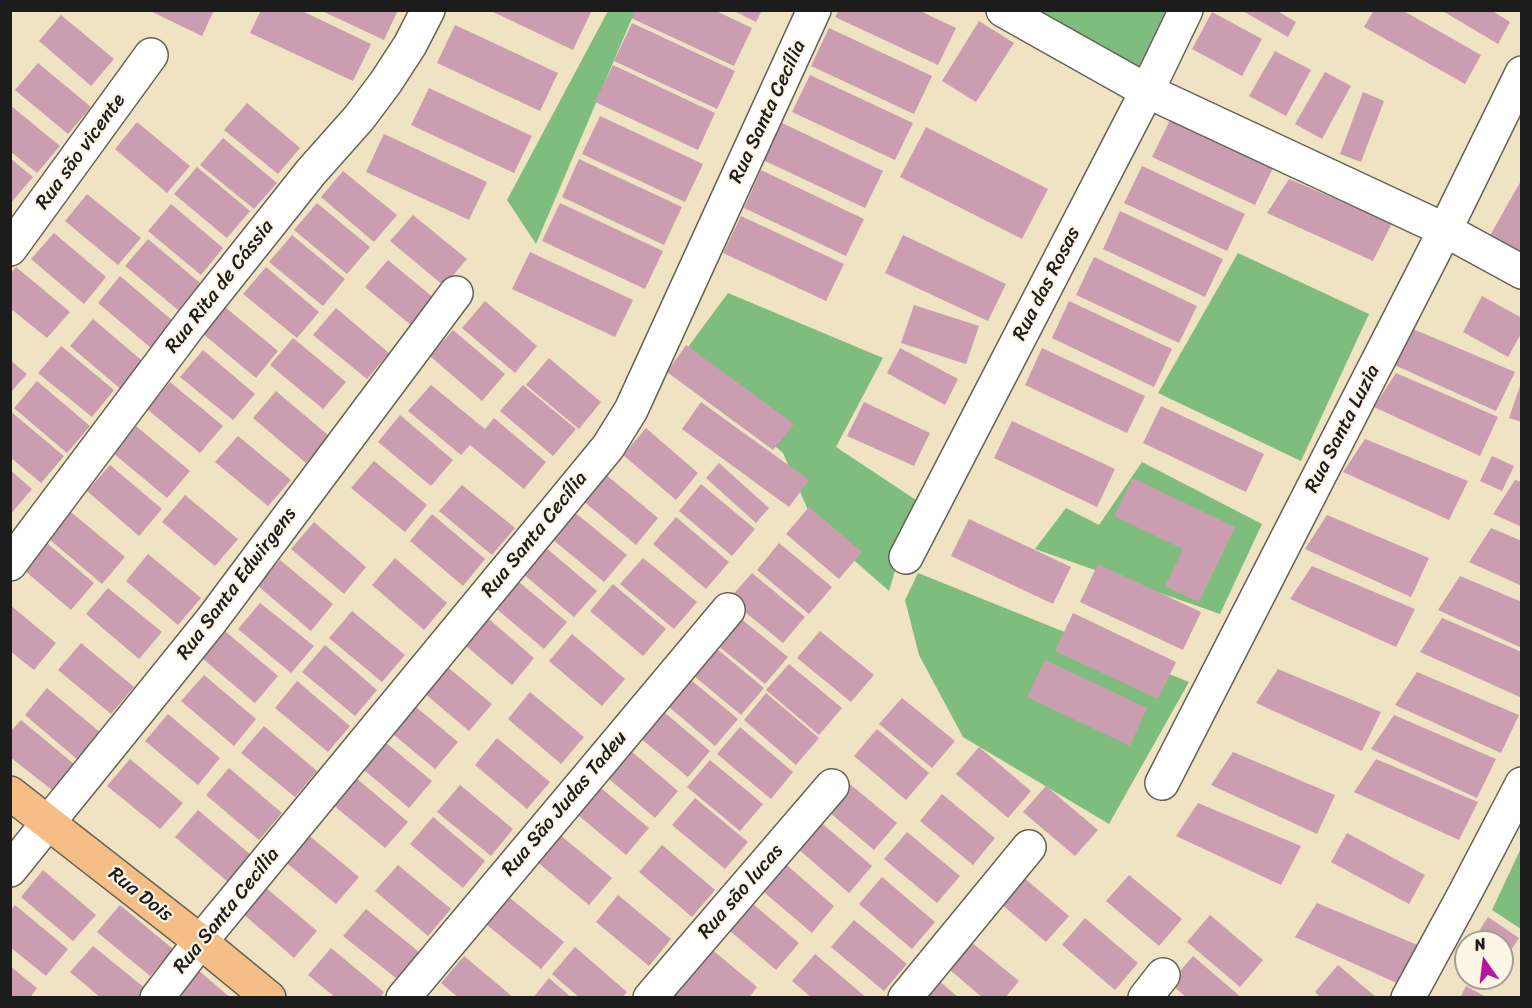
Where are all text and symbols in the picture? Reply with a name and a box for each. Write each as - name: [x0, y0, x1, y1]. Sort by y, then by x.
- street label: Rua Santa Cecília: [724, 37, 812, 187]
- street label: Rua são vicente: [31, 90, 131, 214]
- street label: Rua Rita de Cássia: [161, 216, 279, 358]
- street label: Rua das Rosas: [1008, 223, 1086, 345]
- street label: Rua Santa Luzia: [1300, 361, 1386, 497]
- street label: Rua Santa Cecília: [477, 467, 593, 603]
- street label: Rua Santa Edwirgens: [172, 503, 302, 665]
- street label: Rua São Judas Tadeu: [497, 727, 633, 881]
- street label: Rua são lucas: [693, 840, 789, 944]
- street label: Rua Santa Cecília: [169, 843, 285, 979]
- street label: Rua Dois: [103, 862, 177, 928]
- text: N: [1471, 929, 1489, 959]
- north arrow: [1454, 930, 1514, 990]

